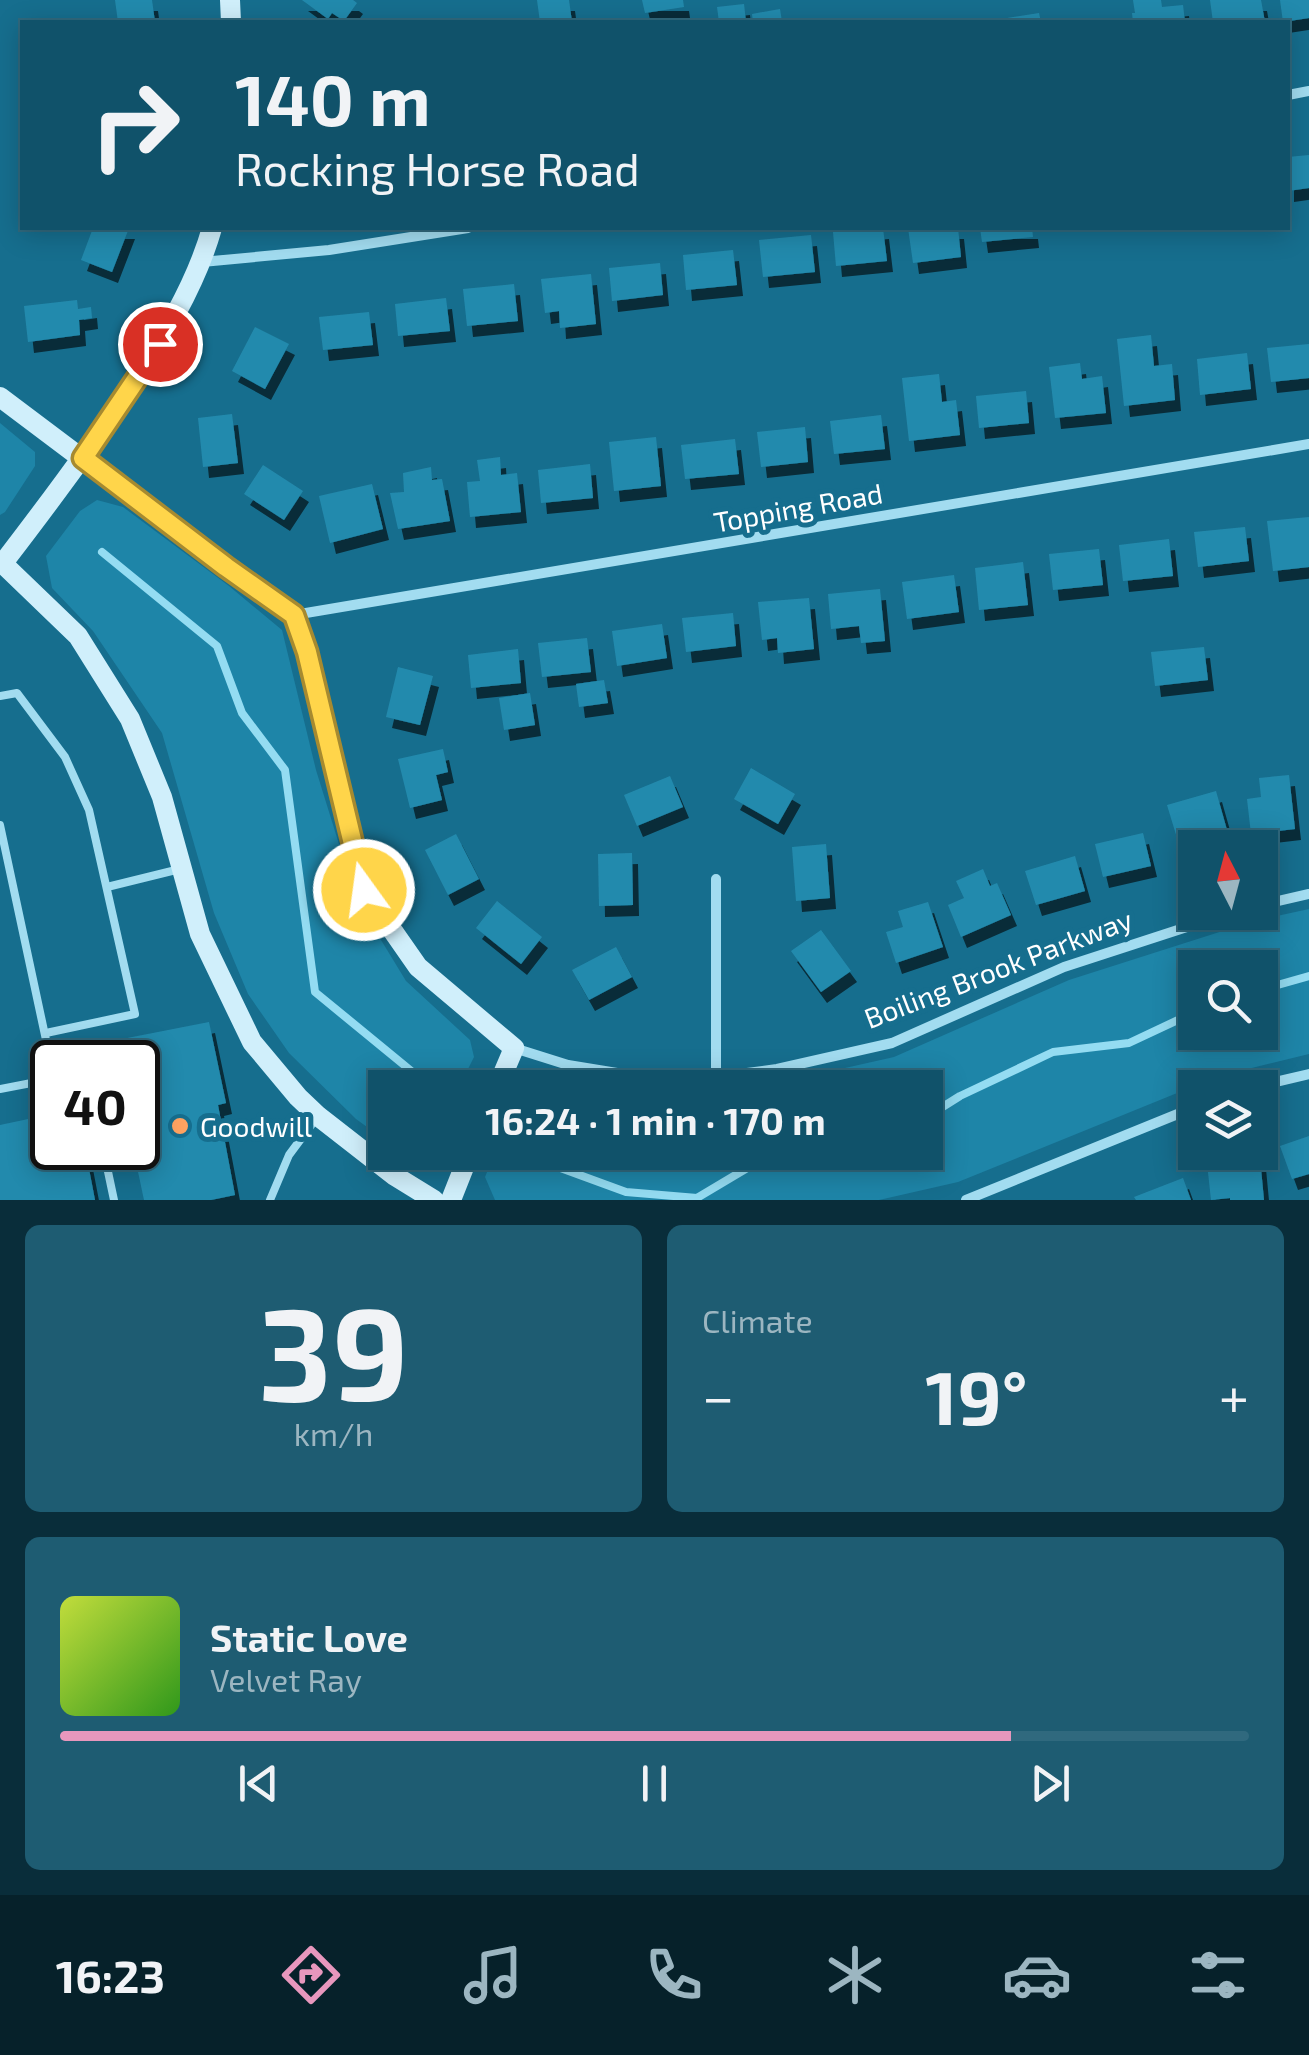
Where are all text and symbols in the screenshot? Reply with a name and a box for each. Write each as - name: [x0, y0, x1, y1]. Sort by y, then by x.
- text: 140 m: [235, 56, 431, 140]
- icon: right: [70, 60, 200, 190]
- text: Rocking Horse Road: [235, 141, 640, 195]
- pin: [118, 302, 203, 387]
- icon: arrive: [133, 317, 188, 372]
- street label: Topping Road: [711, 475, 885, 539]
- north arrow: [1178, 830, 1278, 930]
- map controls: [1178, 830, 1278, 1170]
- position arrow: [312, 838, 416, 942]
- street label: Boiling Brook Parkway: [859, 901, 1137, 1035]
- button: search: [1178, 950, 1278, 1050]
- speed limit sign: 40: [30, 1040, 160, 1170]
- button: layers: [1178, 1070, 1278, 1170]
- text: 16:24 · 1 min · 170 m: [485, 1097, 826, 1143]
- place label: Goodwill: [200, 1109, 313, 1143]
- marker: Goodwill: [169, 1115, 191, 1137]
- text: 39: [258, 1271, 409, 1427]
- text: Climate: [702, 1301, 813, 1339]
- text: 19°: [925, 1350, 1028, 1440]
- text: −: [702, 1362, 734, 1428]
- text: +: [1219, 1362, 1249, 1428]
- text: km/h: [294, 1414, 373, 1452]
- text: Static Love: [210, 1614, 408, 1660]
- text: Velvet Ray: [210, 1660, 362, 1698]
- icon: previous: [231, 1756, 286, 1811]
- icon: pause: [627, 1756, 682, 1811]
- icon: next: [1023, 1756, 1078, 1811]
- icon: directions: [276, 1940, 346, 2010]
- icon: music: [458, 1940, 528, 2010]
- icon: phone: [639, 1940, 709, 2010]
- icon: climate: [820, 1940, 890, 2010]
- icon: car: [1002, 1940, 1072, 2010]
- icon: filters: [1183, 1940, 1253, 2010]
- text: 16:23: [56, 1948, 165, 2002]

